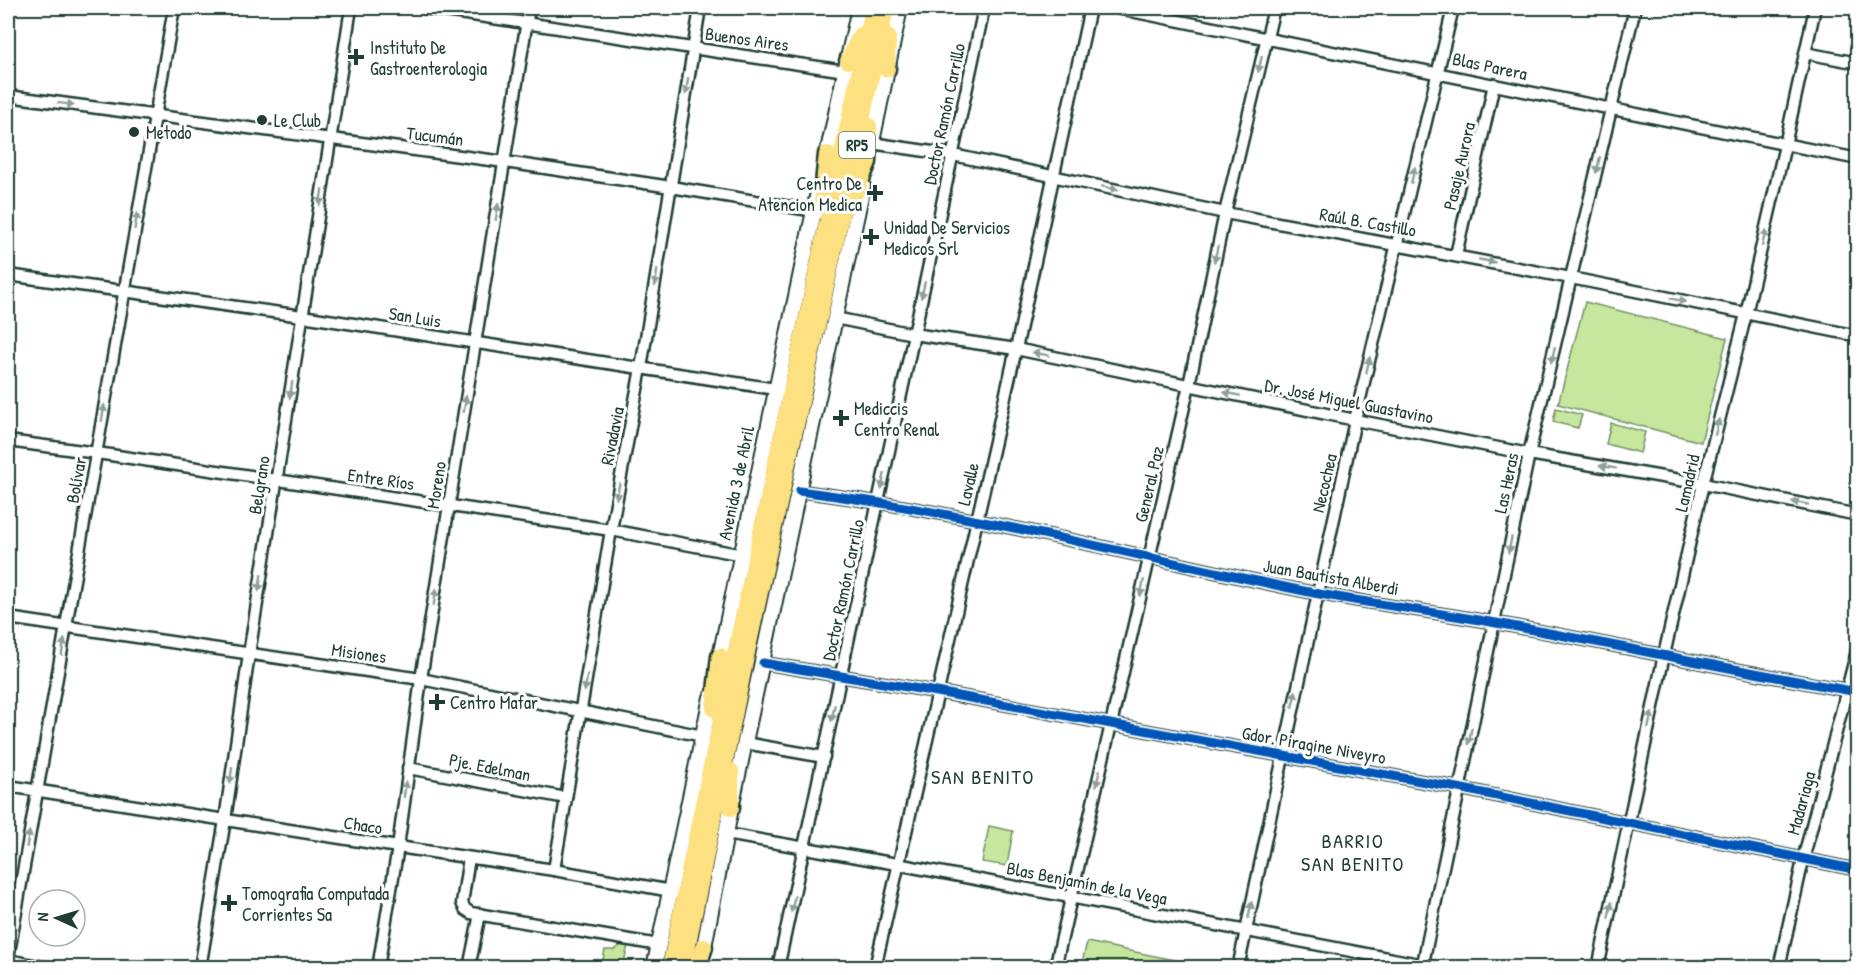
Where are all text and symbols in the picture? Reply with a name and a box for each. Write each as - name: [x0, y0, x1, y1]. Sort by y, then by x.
- street label: Buenos Aires: [704, 21, 790, 57]
- place label: Instituto De Gastroenterologia: [370, 35, 487, 81]
- street label: Doctor Ramón Carrillo: [917, 41, 971, 187]
- street label: Blas Parera: [1450, 46, 1530, 86]
- marker: Instituto De Gastroenterologia: [347, 48, 365, 66]
- one-way arrow: [1255, 55, 1265, 74]
- one-way arrow: [683, 77, 692, 96]
- one-way arrow: [56, 99, 75, 109]
- place label: Le Club: [274, 108, 321, 133]
- marker: Le Club: [255, 113, 269, 127]
- place label: Metodo: [146, 120, 192, 145]
- street label: Tucumán: [405, 120, 465, 152]
- street label: Pasaje Aurora: [1437, 120, 1481, 212]
- marker: Metodo: [127, 125, 141, 139]
- road number: RP5: [839, 132, 875, 158]
- one-way arrow: [1592, 156, 1602, 175]
- one-way arrow: [1409, 166, 1419, 184]
- place label: Centro De Atencion Medica: [758, 171, 862, 217]
- marker: Centro De Atencion Medica: [866, 184, 884, 202]
- one-way arrow: [1101, 184, 1119, 194]
- one-way arrow: [316, 188, 325, 207]
- street label: Raúl B. Castillo: [1318, 201, 1418, 243]
- one-way arrow: [492, 202, 501, 221]
- one-way arrow: [131, 211, 140, 230]
- place label: Unidad De Servicios Medicos Srl: [884, 215, 1010, 261]
- marker: Unidad De Servicios Medicos Srl: [862, 228, 880, 246]
- one-way arrow: [1759, 228, 1769, 247]
- one-way arrow: [1211, 245, 1221, 264]
- one-way arrow: [1478, 257, 1497, 266]
- one-way arrow: [651, 269, 660, 288]
- one-way arrow: [917, 281, 927, 300]
- one-way arrow: [1669, 296, 1688, 305]
- street label: San Luis: [387, 301, 443, 333]
- one-way arrow: [1547, 346, 1557, 364]
- one-way arrow: [1031, 349, 1050, 358]
- one-way arrow: [1364, 356, 1374, 374]
- street label: Dr. José Miguel Guastavino: [1263, 372, 1435, 430]
- one-way arrow: [286, 380, 295, 399]
- one-way arrow: [1222, 389, 1241, 399]
- one-way arrow: [461, 395, 470, 414]
- place label: Mediccis Centro Renal: [854, 396, 939, 442]
- one-way arrow: [99, 404, 108, 423]
- street label: Rivadavia: [594, 405, 630, 467]
- marker: Mediccis Centro Renal: [832, 409, 850, 427]
- one-way arrow: [1713, 418, 1723, 436]
- street label: Avenida 3 de Abril: [712, 423, 760, 542]
- street label: General Paz: [1128, 443, 1170, 525]
- street label: Las Heras: [1487, 450, 1525, 516]
- street label: Necochea: [1305, 451, 1343, 515]
- street label: Lamadrid: [1668, 452, 1706, 514]
- street label: Belgrano: [242, 454, 276, 516]
- street label: Bolívar: [60, 455, 92, 505]
- street label: Moreno: [420, 460, 452, 510]
- street label: Lavalle: [951, 460, 985, 508]
- street label: Entre Ríos: [346, 462, 416, 496]
- one-way arrow: [1599, 463, 1618, 472]
- one-way arrow: [878, 472, 887, 491]
- one-way arrow: [613, 482, 622, 501]
- one-way arrow: [1790, 498, 1809, 507]
- street label: Doctor Ramón Carrillo: [816, 517, 870, 663]
- one-way arrow: [1505, 536, 1514, 555]
- street label: Juan Bautista Alberdi: [1261, 553, 1401, 601]
- one-way arrow: [256, 573, 265, 592]
- one-way arrow: [1137, 579, 1146, 598]
- one-way arrow: [430, 587, 439, 606]
- one-way arrow: [59, 637, 68, 656]
- street label: Misiones: [330, 637, 388, 669]
- one-way arrow: [581, 674, 590, 693]
- one-way arrow: [1290, 689, 1299, 708]
- place label: Centro Mafar: [450, 690, 538, 715]
- marker: Centro Mafar: [428, 693, 446, 711]
- one-way arrow: [828, 704, 838, 722]
- one-way arrow: [1646, 710, 1656, 729]
- street label: Gdor. Piragine Niveyro: [1240, 720, 1388, 770]
- one-way arrow: [1464, 727, 1474, 745]
- street label: Pje. Edelman: [447, 747, 533, 787]
- district label: SAN BENITO: [931, 763, 1035, 790]
- one-way arrow: [227, 766, 236, 785]
- street label: Madariaga: [1781, 768, 1821, 838]
- one-way arrow: [1093, 769, 1103, 788]
- one-way arrow: [401, 780, 410, 799]
- street label: Chaco: [342, 810, 384, 840]
- district label: BARRIO SAN BENITO: [1301, 827, 1405, 877]
- one-way arrow: [24, 829, 33, 848]
- street label: Blas Benjamín de la Vega: [1005, 855, 1169, 911]
- place label: Tomografia Computada Corrientes Sa: [242, 881, 389, 927]
- north arrow: [27, 888, 87, 948]
- marker: Tomografia Computada Corrientes Sa: [220, 894, 238, 912]
- one-way arrow: [787, 895, 797, 913]
- one-way arrow: [1246, 901, 1255, 920]
- one-way arrow: [1606, 901, 1615, 920]
- text: N: [31, 911, 53, 922]

